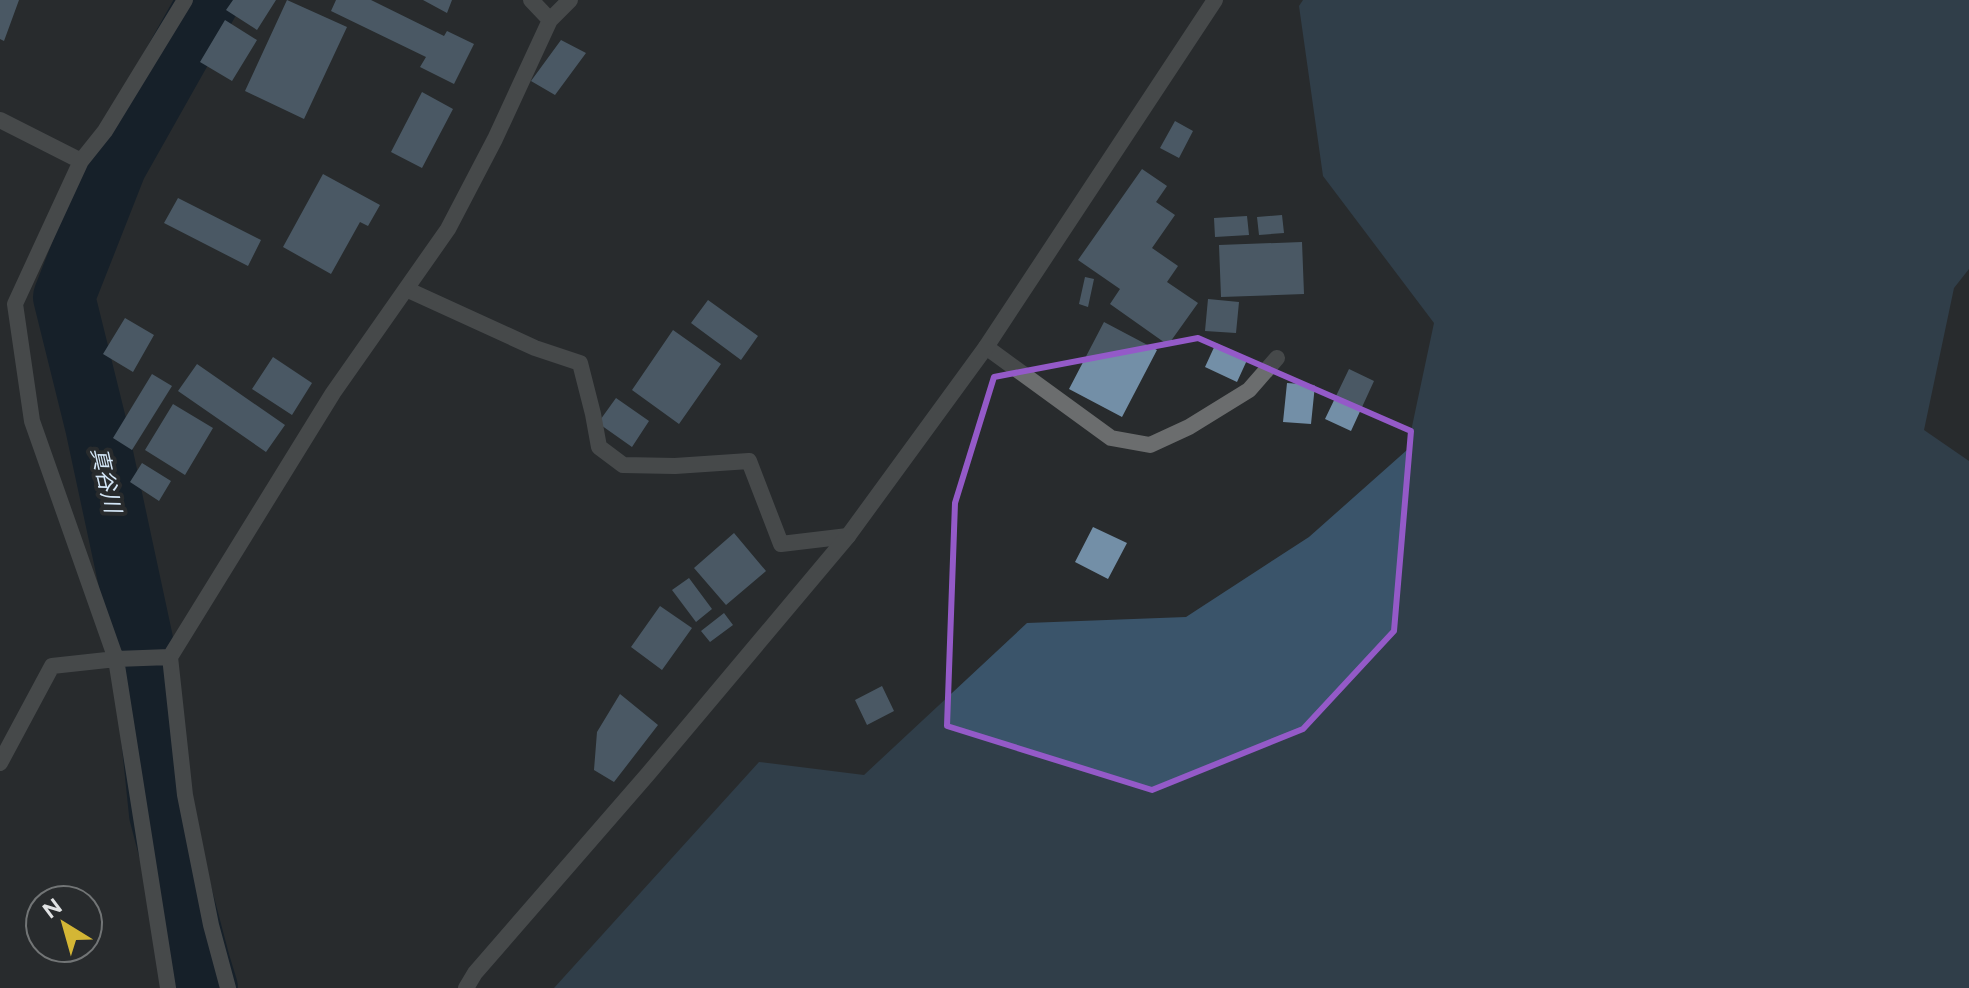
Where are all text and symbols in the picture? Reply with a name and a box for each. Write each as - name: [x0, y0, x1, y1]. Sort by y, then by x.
- water label: 真谷川: [85, 445, 127, 517]
- north arrow: [24, 884, 104, 964]
- text: N: [37, 893, 67, 924]

